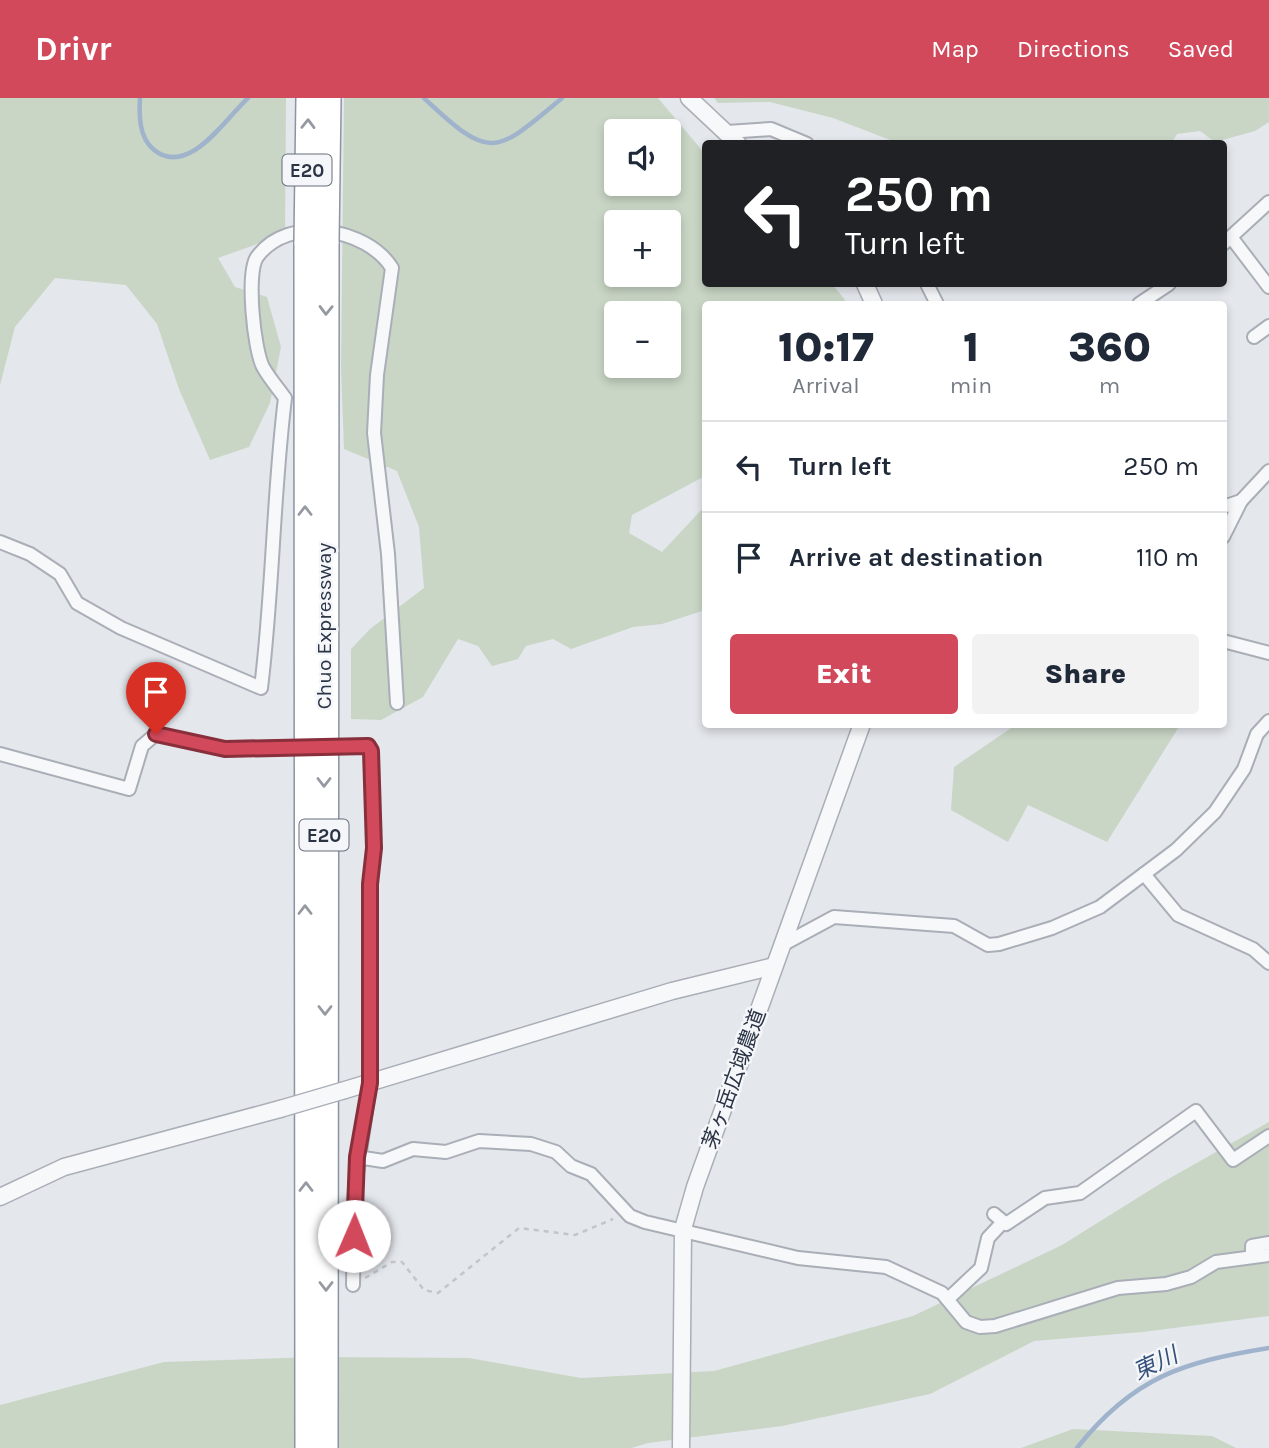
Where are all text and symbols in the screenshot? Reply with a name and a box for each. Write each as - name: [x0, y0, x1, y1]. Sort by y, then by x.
- text: Drivr: [35, 30, 112, 68]
- text: Map: [931, 35, 979, 63]
- text: Directions: [1017, 35, 1130, 63]
- text: Saved: [1168, 35, 1234, 63]
- one-way arrow: [300, 119, 315, 130]
- map controls: [604, 119, 681, 378]
- button: sound: [604, 119, 681, 196]
- road number: E20: [282, 155, 332, 186]
- text: 250 m: [845, 166, 993, 223]
- icon: left: [730, 168, 821, 259]
- button: +: [604, 210, 681, 287]
- text: Turn left: [845, 225, 965, 262]
- button: −: [604, 301, 681, 378]
- one-way arrow: [318, 305, 334, 315]
- text: 10:17: [778, 322, 874, 372]
- text: 1: [963, 322, 979, 372]
- text: 360: [1068, 322, 1151, 372]
- text: Arrival: [792, 372, 860, 399]
- text: min: [950, 372, 992, 399]
- text: m: [1099, 372, 1120, 399]
- icon: left: [730, 448, 768, 486]
- text: Turn left: [789, 451, 891, 482]
- text: 250 m: [1123, 451, 1199, 482]
- one-way arrow: [297, 506, 313, 516]
- icon: arrive: [730, 539, 768, 577]
- text: Arrive at destination: [789, 542, 1043, 573]
- text: 110 m: [1136, 542, 1199, 573]
- street label: Chuo Expressway: [312, 543, 336, 709]
- button: Exit: [730, 634, 958, 714]
- button: Share: [972, 634, 1199, 714]
- pin: [126, 662, 186, 734]
- icon: arrive: [137, 673, 175, 711]
- one-way arrow: [316, 777, 332, 788]
- road number: E20: [300, 820, 348, 850]
- one-way arrow: [297, 905, 313, 915]
- one-way arrow: [317, 1005, 333, 1015]
- street label: 茅ヶ岳広域農道: [698, 1006, 770, 1152]
- one-way arrow: [298, 1181, 314, 1192]
- position arrow: [317, 1199, 391, 1273]
- one-way arrow: [318, 1281, 334, 1292]
- water label: 東川: [1129, 1340, 1184, 1385]

